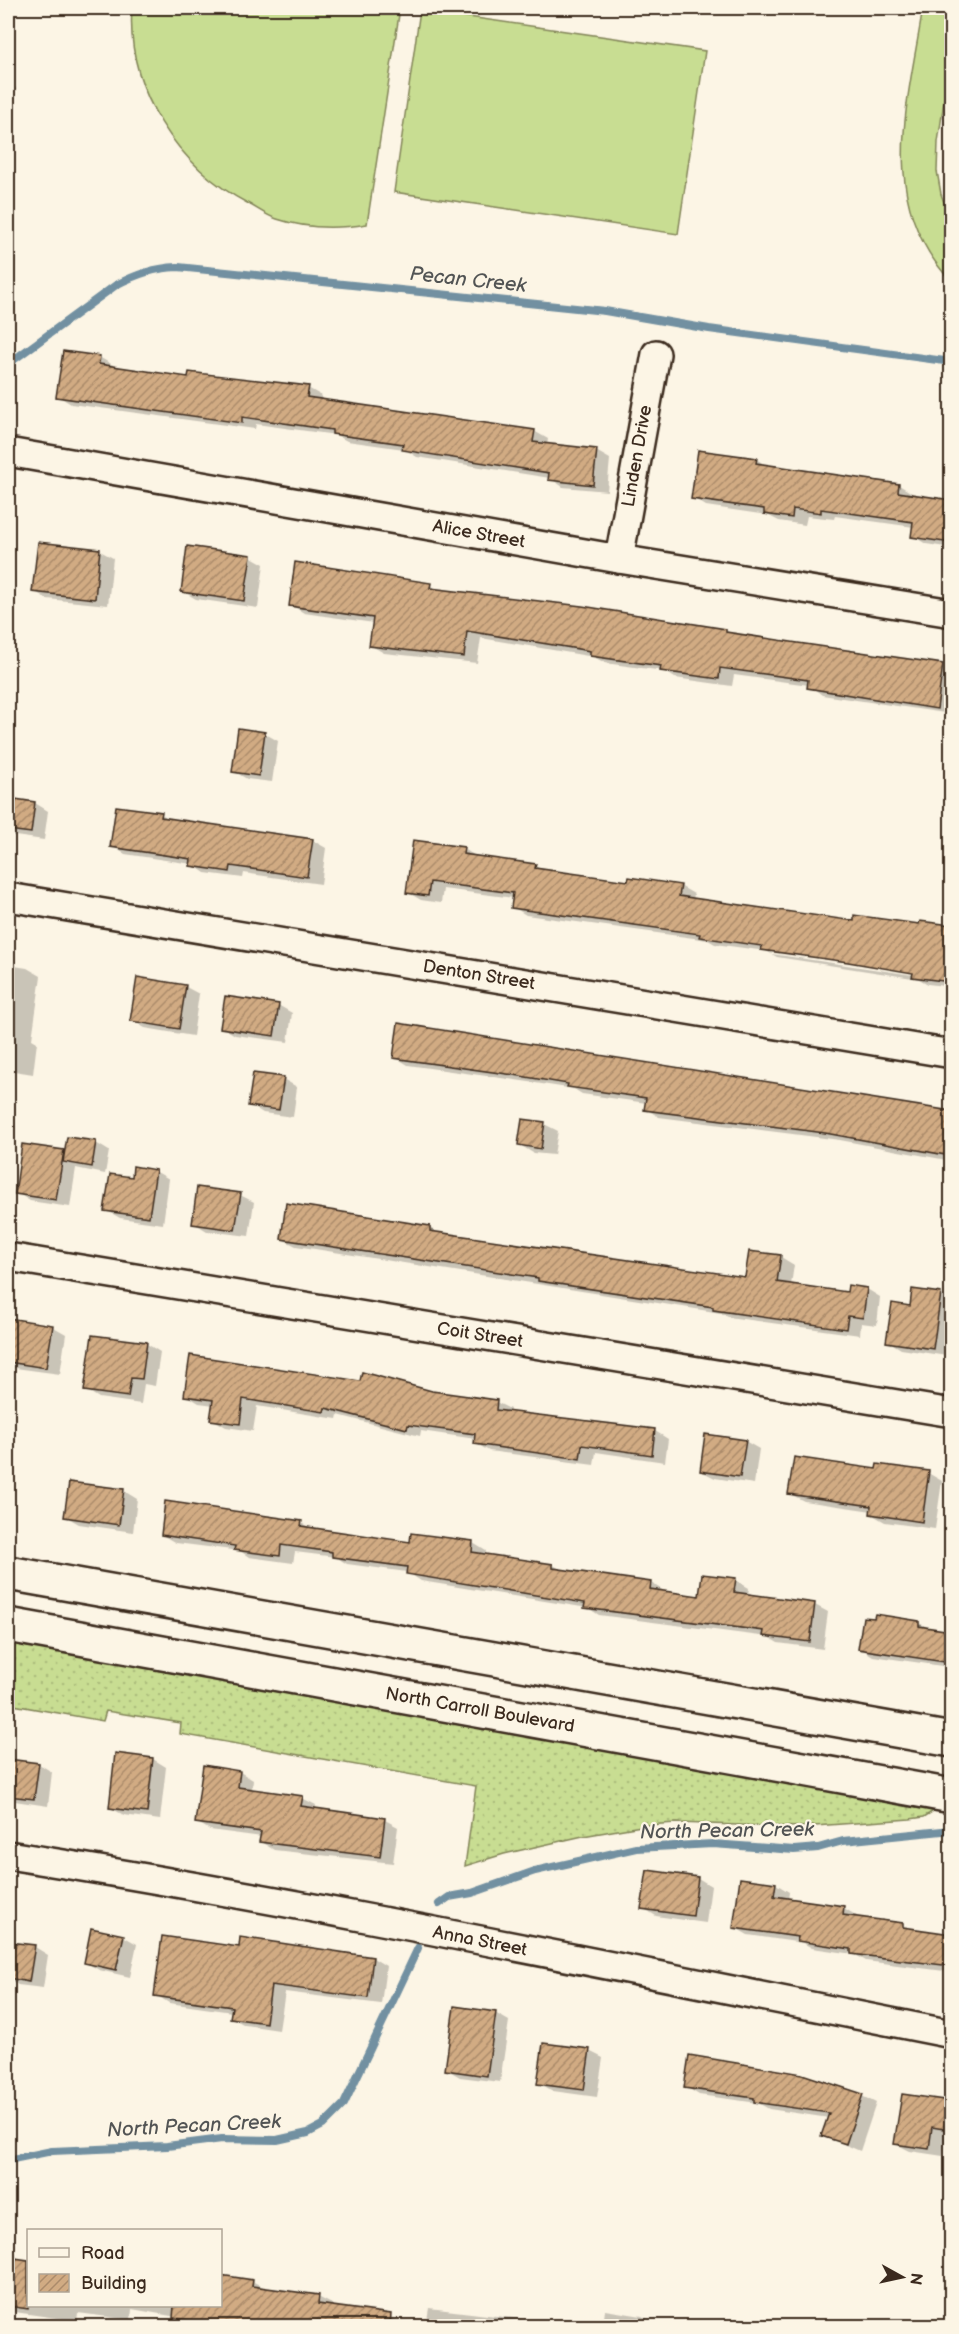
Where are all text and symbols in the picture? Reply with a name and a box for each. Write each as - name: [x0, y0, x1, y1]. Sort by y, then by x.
- water label: Pecan Creek: [409, 262, 529, 298]
- street label: Linden Drive: [618, 403, 656, 509]
- street label: Alice Street: [431, 516, 527, 553]
- street label: Denton Street: [422, 956, 537, 994]
- street label: Coit Street: [436, 1318, 525, 1352]
- street label: North Carroll Boulevard: [384, 1683, 576, 1737]
- water label: North Pecan Creek: [640, 1817, 815, 1845]
- street label: Anna Street: [431, 1922, 529, 1961]
- water label: North Pecan Creek: [106, 2109, 283, 2143]
- legend: [27, 2229, 222, 2307]
- text: Road: [81, 2243, 125, 2264]
- north arrow: [872, 2247, 932, 2307]
- text: N: [905, 2272, 926, 2286]
- text: Building: [81, 2273, 147, 2294]

